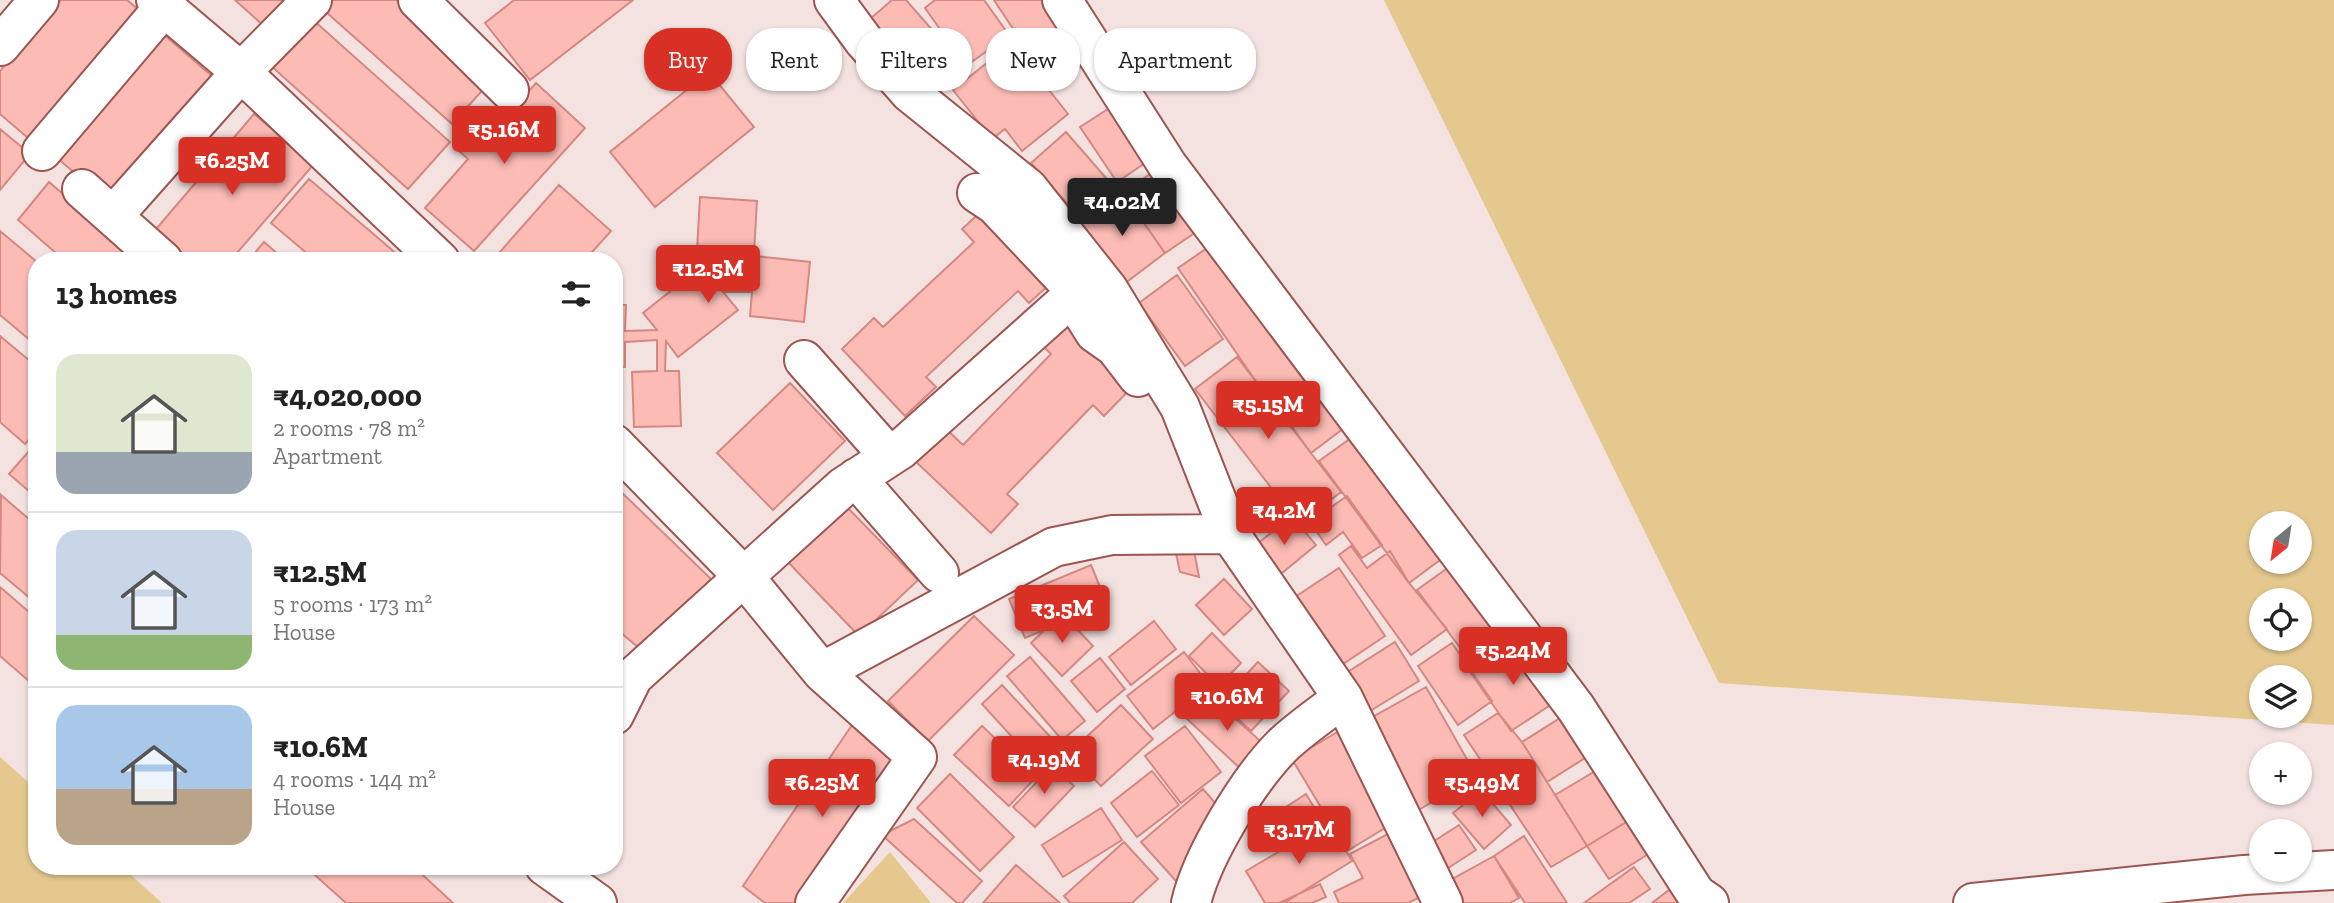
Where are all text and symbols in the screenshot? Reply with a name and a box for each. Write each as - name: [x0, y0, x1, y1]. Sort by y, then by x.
- chip: Buy: [644, 28, 732, 91]
- chip: Rent: [746, 28, 842, 91]
- chip: Filters: [856, 28, 972, 91]
- chip: New: [986, 28, 1080, 91]
- chip: Apartment: [1094, 28, 1256, 91]
- pin: ₹5.16M: [447, 106, 561, 166]
- text: ₹5.16M: [468, 115, 540, 143]
- pin: ₹6.25M: [175, 138, 289, 197]
- text: ₹6.25M: [194, 146, 270, 174]
- pin: ₹4.02M: [1065, 178, 1179, 238]
- text: ₹4.02M: [1083, 187, 1161, 215]
- pin: ₹12.5M: [651, 246, 765, 305]
- text: ₹12.5M: [672, 254, 744, 282]
- icon: filters: [557, 275, 595, 313]
- text: 13 homes: [56, 276, 177, 312]
- text: ₹4,020,000: [273, 378, 422, 414]
- icon: home: [112, 382, 196, 466]
- pin: ₹5.15M: [1211, 382, 1325, 441]
- text: ₹5.15M: [1232, 390, 1304, 418]
- text: 2 rooms · 78 m²: [273, 414, 425, 442]
- text: Apartment: [273, 442, 382, 470]
- pin: ₹4.2M: [1235, 488, 1333, 547]
- text: ₹4.2M: [1252, 496, 1316, 524]
- north arrow: [2249, 511, 2312, 574]
- map controls: [2249, 511, 2312, 882]
- text: ₹12.5M: [273, 554, 367, 590]
- icon: home: [112, 558, 196, 642]
- pin: ₹3.5M: [1013, 586, 1111, 645]
- button: locate: [2249, 588, 2312, 651]
- text: 5 rooms · 173 m²: [273, 590, 432, 618]
- text: ₹3.5M: [1031, 594, 1093, 622]
- text: House: [273, 618, 335, 646]
- pin: ₹5.24M: [1456, 628, 1570, 687]
- text: ₹5.24M: [1475, 636, 1551, 664]
- button: layers: [2249, 665, 2312, 728]
- pin: ₹10.6M: [1170, 674, 1284, 733]
- text: ₹10.6M: [1191, 682, 1263, 710]
- text: ₹10.6M: [273, 729, 368, 765]
- icon: home: [112, 733, 196, 817]
- pin: ₹4.19M: [987, 736, 1101, 796]
- button: +: [2249, 742, 2312, 805]
- text: ₹4.19M: [1007, 745, 1081, 773]
- pin: ₹6.25M: [765, 760, 879, 819]
- pin: ₹5.49M: [1425, 760, 1539, 819]
- text: 4 rooms · 144 m²: [273, 765, 436, 793]
- text: ₹6.25M: [784, 768, 860, 796]
- text: ₹5.49M: [1444, 768, 1520, 796]
- text: House: [273, 793, 335, 821]
- pin: ₹3.17M: [1242, 806, 1356, 866]
- text: ₹3.17M: [1264, 815, 1334, 843]
- button: −: [2249, 819, 2312, 882]

